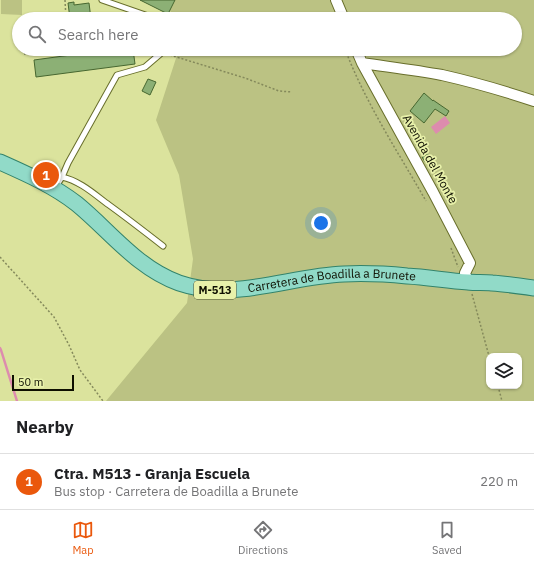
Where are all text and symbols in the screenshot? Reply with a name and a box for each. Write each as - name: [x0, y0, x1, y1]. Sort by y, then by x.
- search box: [12, 12, 522, 56]
- icon: search: [26, 23, 48, 45]
- text: Search here: [58, 25, 138, 44]
- street label: Avenida del Monte: [400, 112, 461, 206]
- pin: 1: [33, 160, 59, 190]
- your location: [311, 213, 331, 233]
- street label: Carretera de Boadilla a Brunete: [247, 266, 417, 295]
- road number: M-513: [194, 281, 236, 299]
- map controls: [486, 353, 522, 389]
- button: layers: [486, 353, 522, 389]
- scale bar: [12, 373, 74, 392]
- text: 50 m: [18, 375, 43, 389]
- text: Nearby: [16, 416, 74, 438]
- text: Ctra. M513 - Granja Escuela: [54, 464, 250, 483]
- text: 1: [25, 473, 33, 490]
- text: 220 m: [480, 473, 518, 490]
- text: Bus stop · Carretera de Boadilla a Brunete: [54, 483, 298, 500]
- tab: Map: [72, 519, 94, 557]
- tab: Directions: [238, 519, 288, 557]
- tab: Saved: [432, 519, 462, 557]

